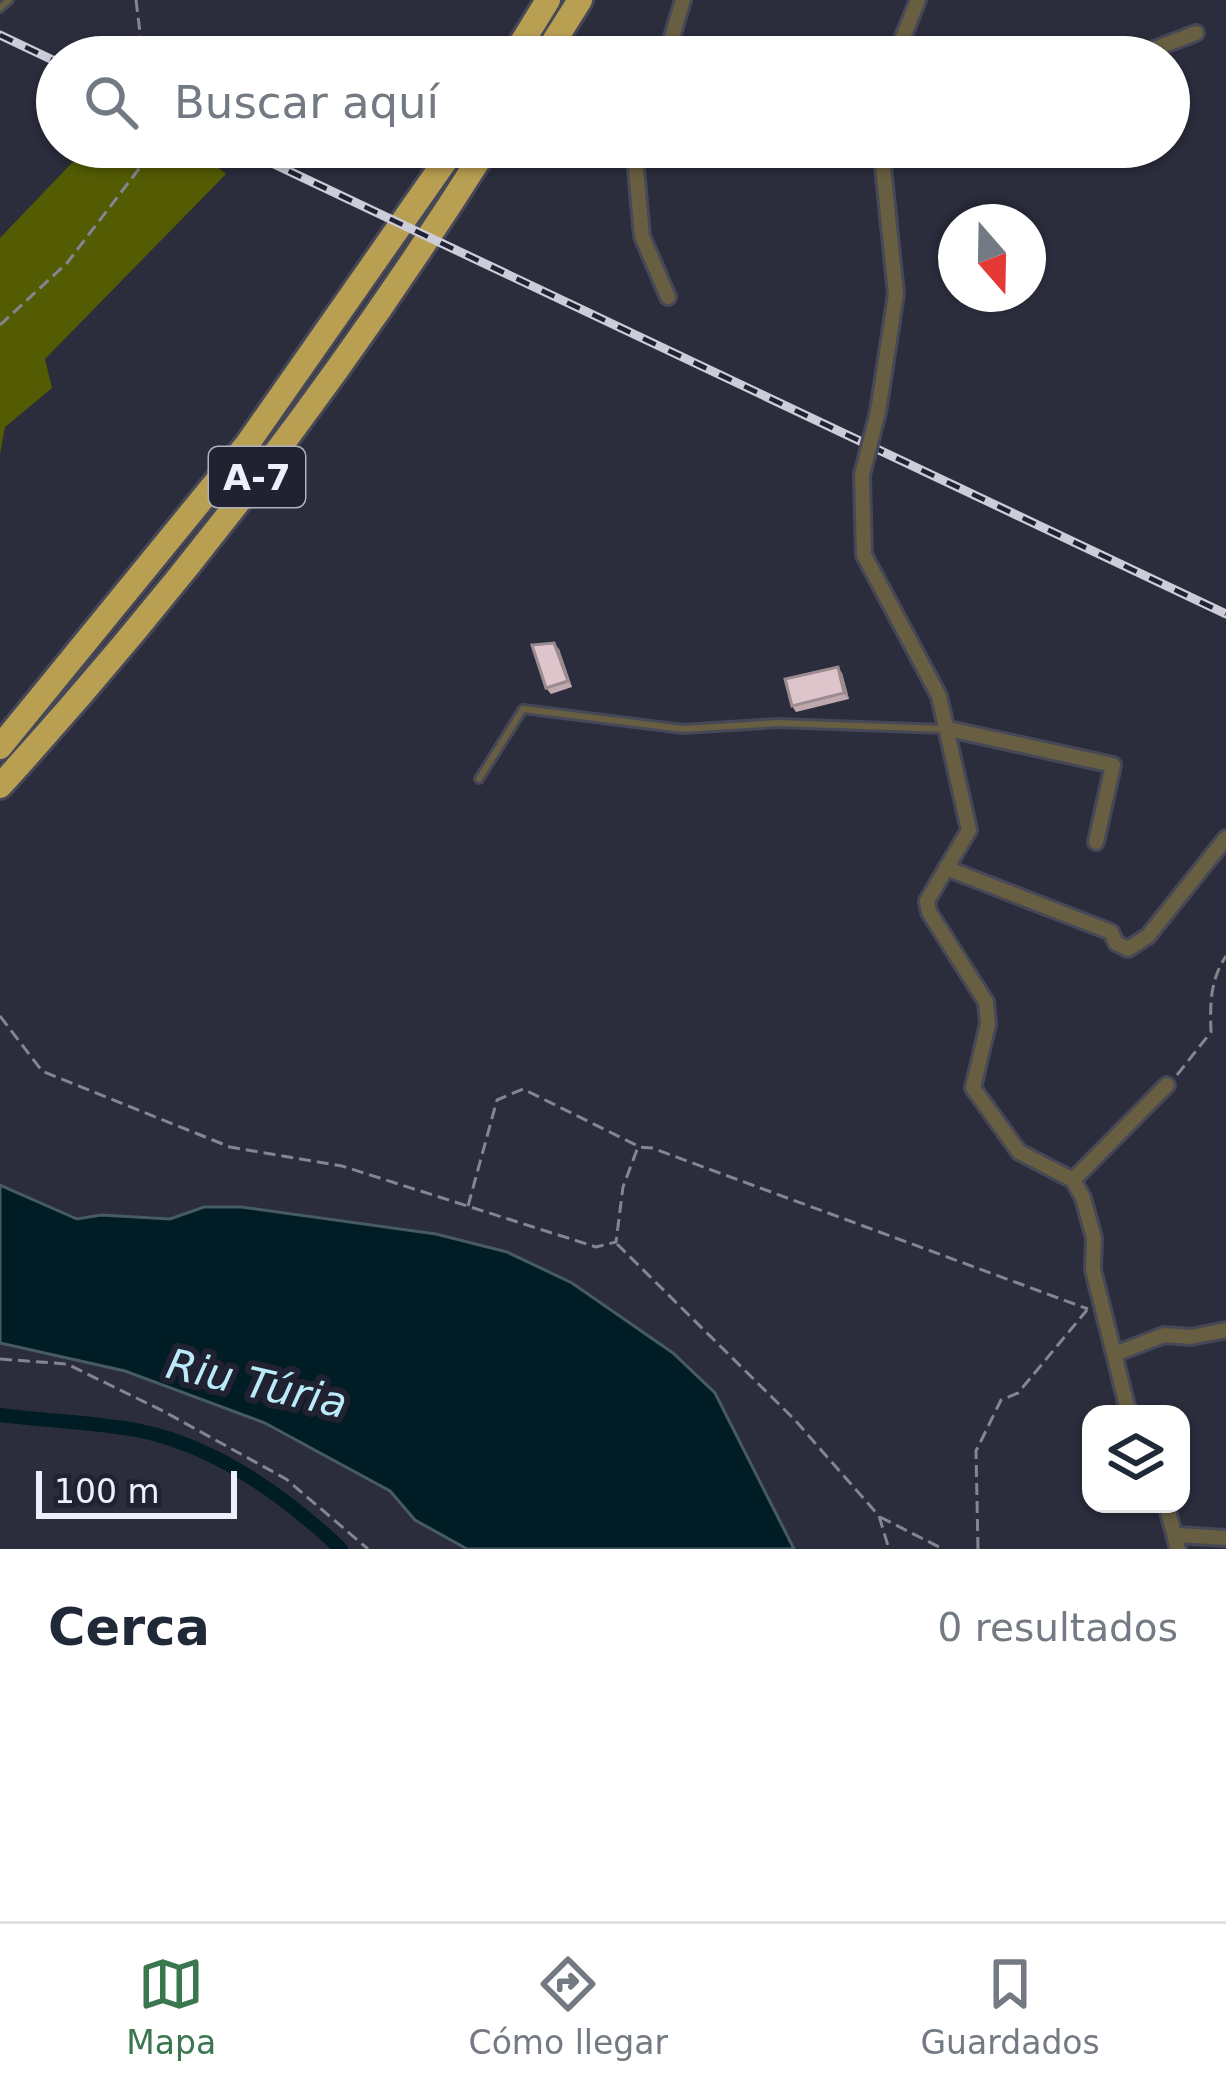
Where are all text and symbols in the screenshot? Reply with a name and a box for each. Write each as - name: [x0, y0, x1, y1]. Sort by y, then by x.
- search box: [36, 36, 1190, 168]
- icon: search: [78, 69, 144, 135]
- text: Buscar aquí: [174, 76, 439, 129]
- north arrow: [938, 204, 1046, 312]
- road number: A-7: [209, 447, 305, 507]
- water label: Riu Túria: [162, 1339, 352, 1428]
- map controls: [1082, 1405, 1190, 1513]
- button: layers: [1082, 1405, 1190, 1513]
- scale bar: [36, 1465, 237, 1518]
- text: 100 m: [54, 1472, 160, 1511]
- text: Cerca: [48, 1598, 210, 1657]
- text: 0 resultados: [938, 1605, 1178, 1650]
- tab: Mapa: [126, 1951, 216, 2062]
- tab: Cómo llegar: [469, 1951, 668, 2062]
- tab: Guardados: [921, 1951, 1100, 2062]

